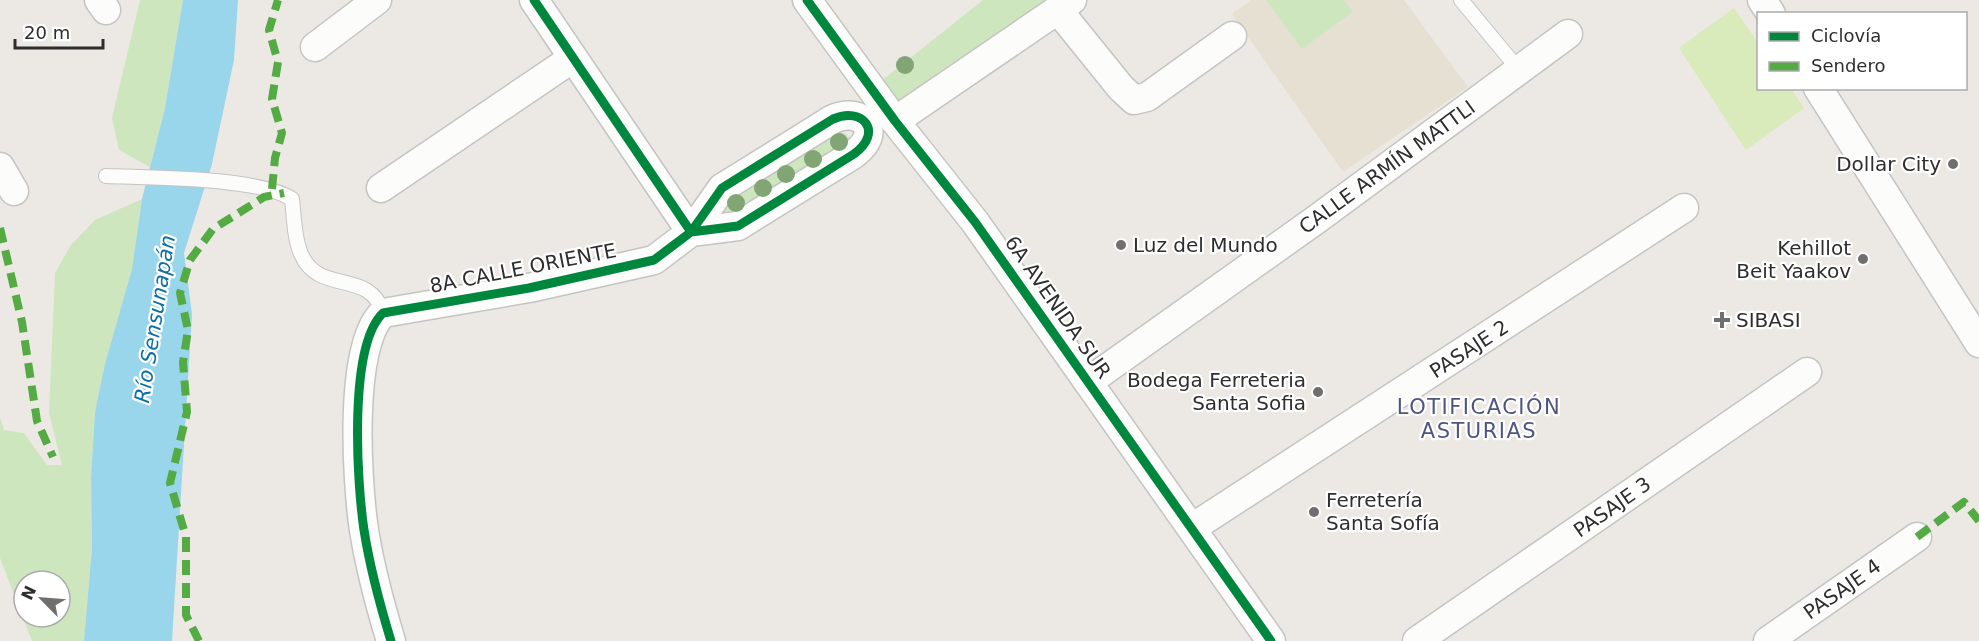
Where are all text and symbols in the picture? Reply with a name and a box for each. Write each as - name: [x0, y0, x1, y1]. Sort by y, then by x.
- scale bar: [15, 12, 104, 50]
- legend: [1757, 12, 1967, 90]
- text: 20 m: [24, 22, 70, 43]
- text: Ciclovía: [1811, 25, 1881, 46]
- text: Sendero: [1811, 55, 1885, 76]
- street label: CALLE ARMÍN MATTLI: [1294, 95, 1480, 239]
- place label: Dollar City: [1836, 152, 1941, 176]
- marker: Dollar City: [1946, 157, 1960, 171]
- street label: 6A AVENIDA SUR: [1000, 231, 1116, 383]
- water label: Río Sensunapán: [130, 233, 180, 405]
- place label: Luz del Mundo: [1133, 233, 1278, 257]
- place label: Kehillot Beit Yaakov: [1736, 236, 1851, 283]
- street label: 8A CALLE ORIENTE: [428, 238, 618, 298]
- marker: Luz del Mundo: [1114, 238, 1128, 252]
- marker: Kehillot Beit Yaakov: [1856, 252, 1870, 266]
- place label: SIBASI: [1736, 308, 1801, 332]
- marker: SIBASI: [1713, 311, 1731, 329]
- street label: PASAJE 2: [1425, 315, 1513, 383]
- place label: Bodega Ferreteria Santa Sofia: [1127, 368, 1306, 415]
- marker: Bodega Ferreteria Santa Sofia: [1311, 385, 1325, 399]
- district label: LOTIFICACIÓN ASTURIAS: [1397, 394, 1561, 443]
- street label: PASAJE 3: [1569, 472, 1655, 542]
- place label: Ferretería Santa Sofía: [1326, 488, 1440, 535]
- marker: Ferretería Santa Sofía: [1307, 505, 1321, 519]
- street label: PASAJE 4: [1799, 554, 1885, 624]
- north arrow: [12, 569, 72, 629]
- text: N: [17, 583, 40, 603]

